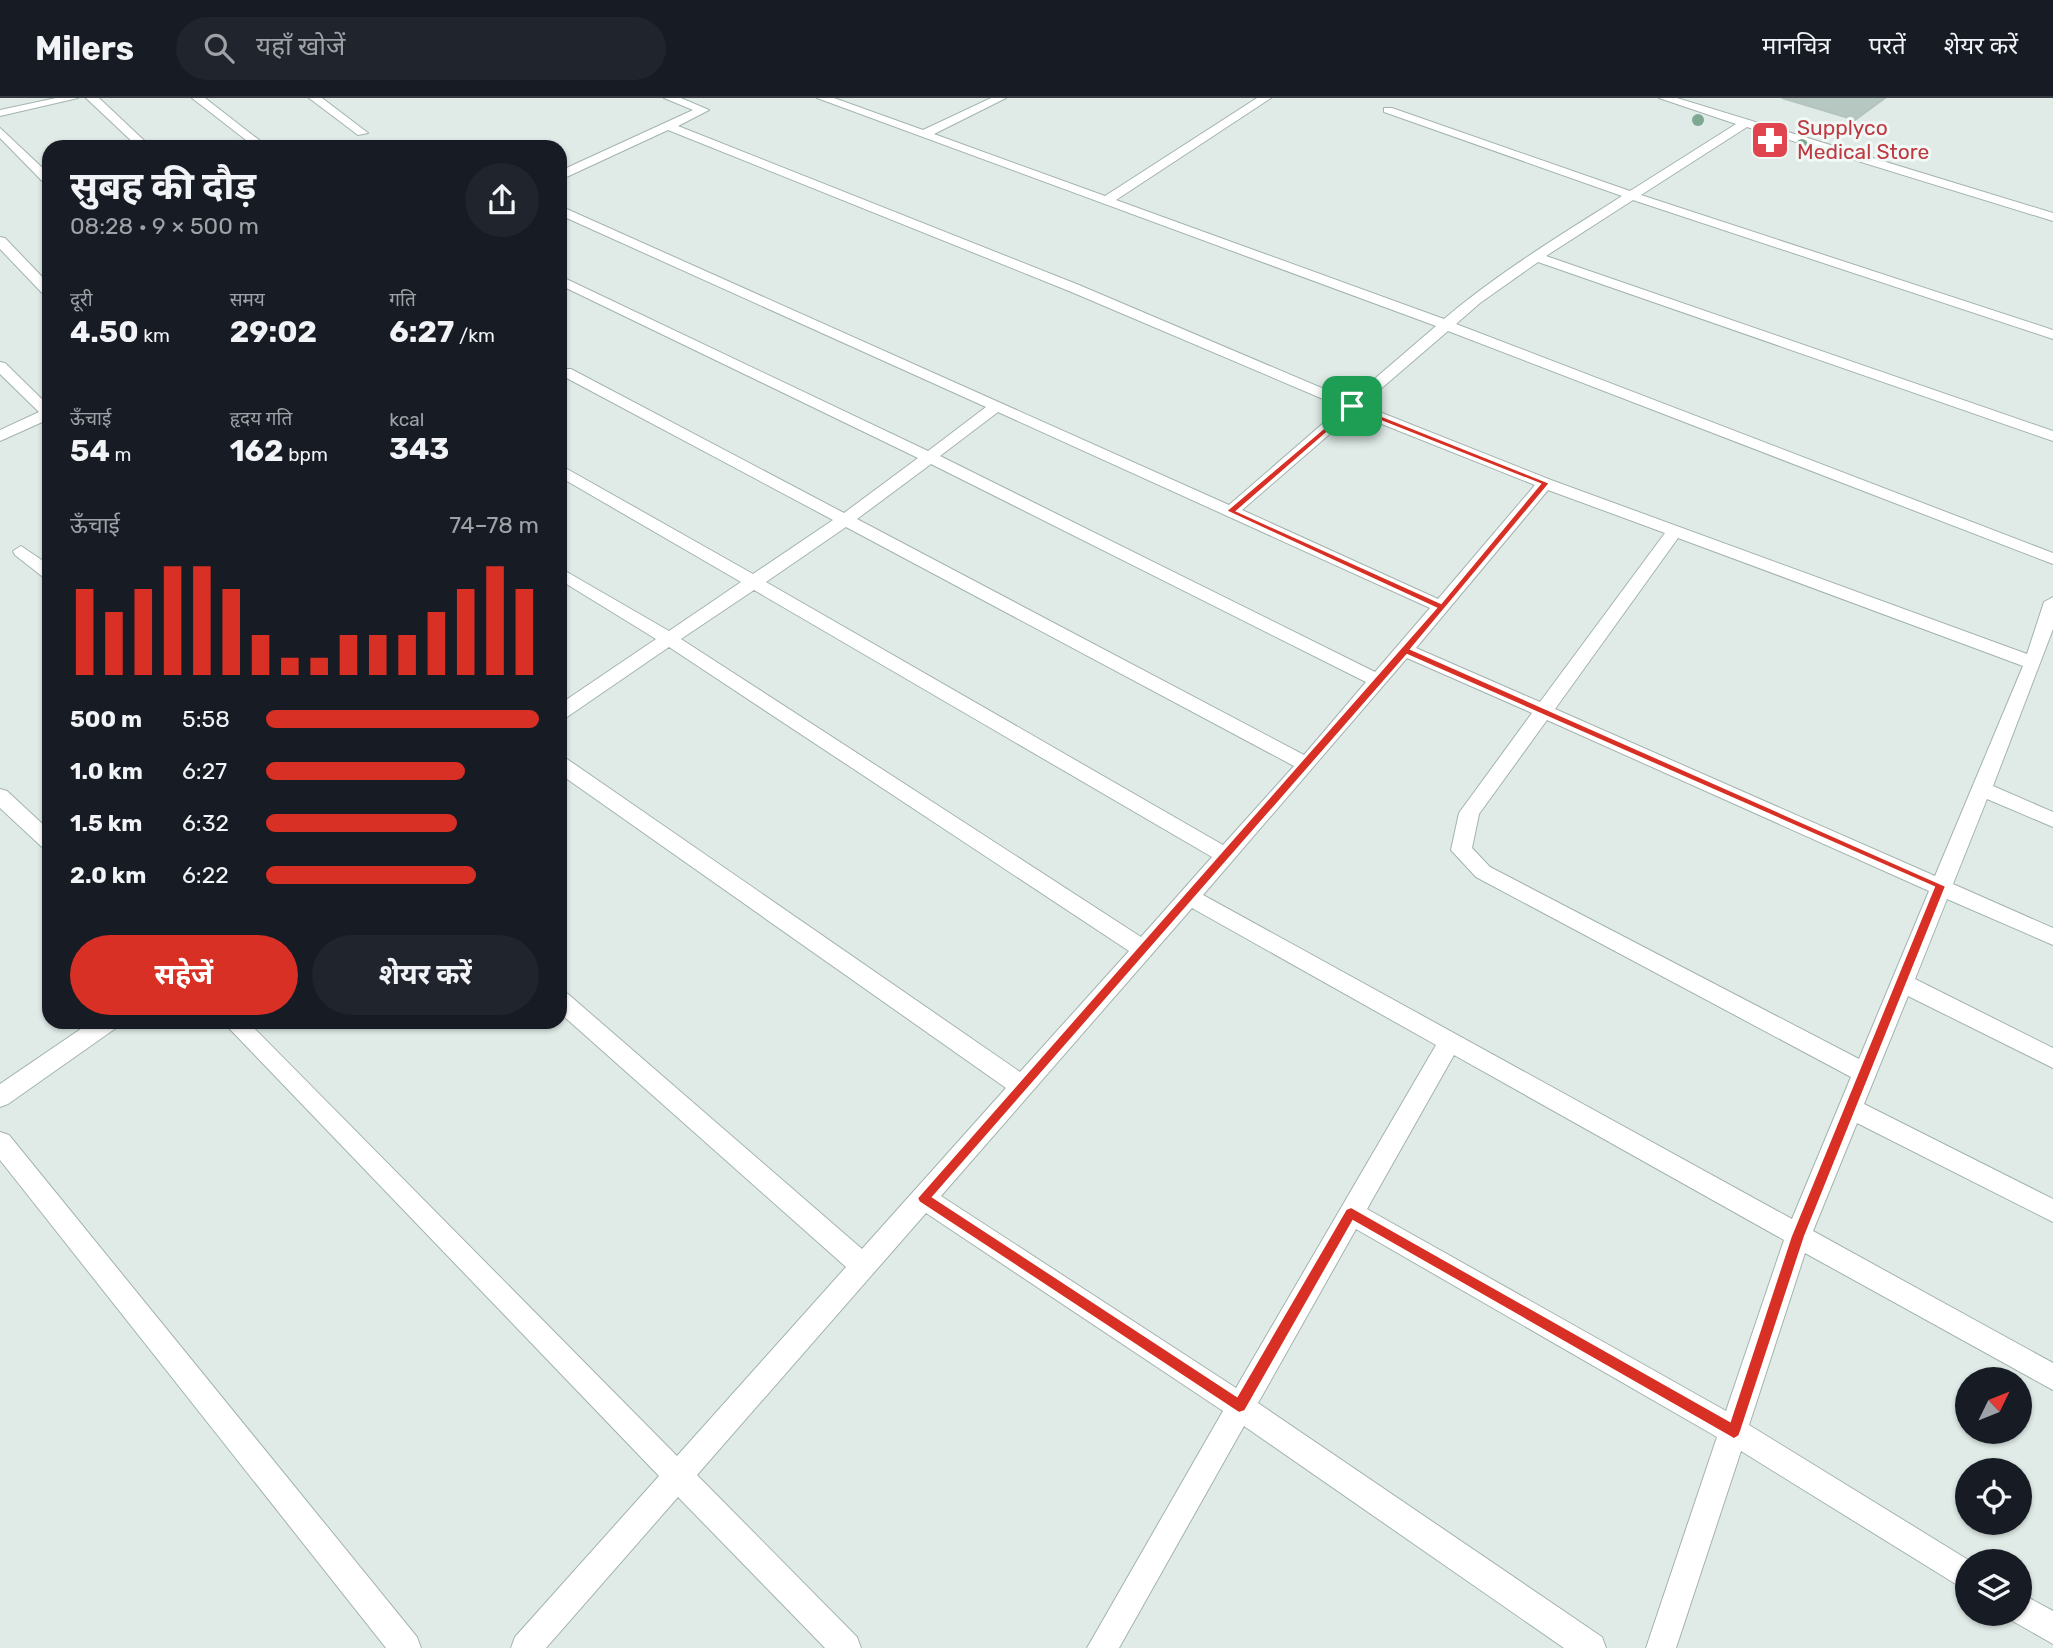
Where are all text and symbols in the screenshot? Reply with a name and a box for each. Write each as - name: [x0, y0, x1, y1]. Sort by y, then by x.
- search box: [176, 17, 666, 80]
- text: Milers: [35, 29, 134, 68]
- icon: search: [200, 29, 238, 67]
- text: यहाँ खोजें: [256, 31, 345, 62]
- text: मानचित्र: [1762, 32, 1831, 60]
- text: परतें: [1869, 32, 1906, 60]
- text: शेयर करें: [1944, 32, 2018, 60]
- place label: Supplyco Medical Store: [1797, 115, 1929, 164]
- pharmacy icon: Supplyco Medical Store: [1749, 119, 1791, 161]
- text: सुबह की दौड़: [70, 163, 256, 209]
- button: share: [465, 163, 539, 237]
- text: 08:28 · 9 × 500 m: [70, 212, 259, 240]
- text: दूरी: [70, 288, 93, 311]
- text: समय: [230, 288, 265, 311]
- text: गति: [389, 288, 416, 311]
- text: 4.50: [70, 314, 139, 350]
- text: 29:02: [230, 314, 317, 350]
- text: 6:27: [389, 314, 454, 350]
- text: km: [139, 324, 170, 347]
- text: /km: [454, 324, 495, 347]
- pin: [1322, 376, 1382, 436]
- icon: arrive: [1333, 387, 1371, 425]
- text: ऊँचाई: [70, 407, 111, 430]
- text: हृदय गति: [230, 407, 292, 430]
- text: kcal: [389, 408, 424, 431]
- text: 343: [389, 431, 449, 467]
- text: 54: [70, 433, 110, 469]
- text: 162: [230, 433, 284, 469]
- text: m: [110, 443, 131, 466]
- text: bpm: [284, 443, 328, 466]
- text: ऊँचाई: [70, 511, 120, 539]
- text: 74–78 m: [449, 511, 539, 539]
- text: 500 m: [70, 705, 142, 733]
- text: 5:58: [182, 705, 230, 733]
- text: 1.0 km: [70, 757, 143, 785]
- text: 6:27: [182, 757, 227, 785]
- text: 1.5 km: [70, 809, 142, 837]
- text: 6:32: [182, 809, 229, 837]
- text: 2.0 km: [70, 861, 146, 889]
- text: 6:22: [182, 861, 229, 889]
- button: सहेजें: [70, 935, 298, 1015]
- button: शेयर करें: [312, 935, 539, 1015]
- north arrow: [1955, 1367, 2032, 1444]
- map controls: [1955, 1367, 2032, 1626]
- button: locate: [1955, 1458, 2032, 1535]
- button: layers: [1955, 1549, 2032, 1626]

